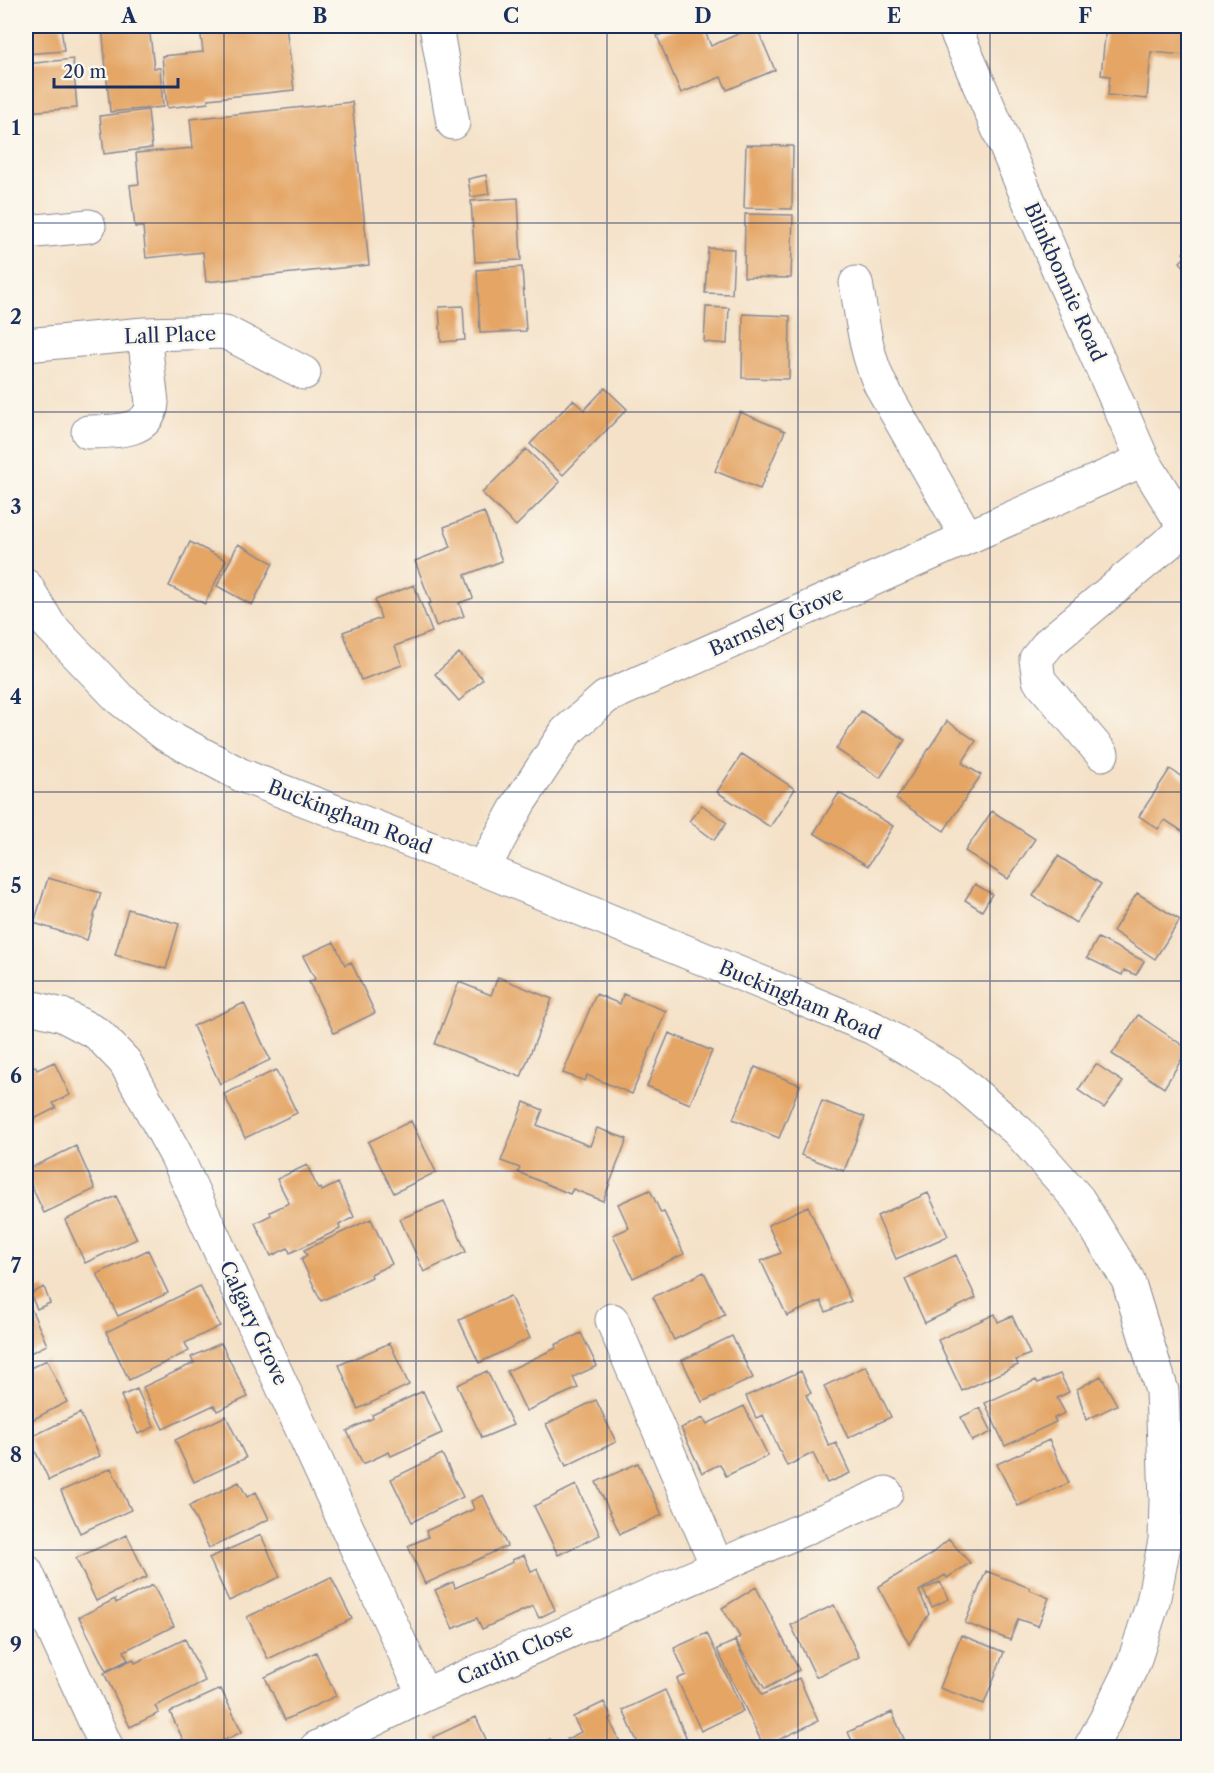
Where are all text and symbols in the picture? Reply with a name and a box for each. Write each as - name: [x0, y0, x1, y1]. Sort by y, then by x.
- text: A: [120, 4, 137, 28]
- text: B: [313, 4, 328, 28]
- text: C: [503, 4, 519, 28]
- text: D: [694, 4, 712, 28]
- text: E: [887, 4, 901, 28]
- text: F: [1078, 4, 1092, 28]
- scale bar: [54, 51, 178, 89]
- text: 20 m: [63, 61, 107, 83]
- text: 1: [12, 116, 21, 140]
- street label: Blinkbonnie Road: [1019, 199, 1111, 365]
- text: 2: [10, 305, 22, 329]
- street label: Lall Place: [123, 321, 217, 349]
- text: 3: [10, 495, 22, 519]
- street label: Barnsley Grove: [705, 581, 847, 661]
- text: 4: [10, 685, 22, 709]
- street label: Buckingham Road: [264, 775, 436, 859]
- text: 5: [10, 874, 22, 898]
- street label: Buckingham Road: [715, 955, 885, 1045]
- text: 6: [10, 1064, 22, 1088]
- text: 7: [11, 1254, 22, 1278]
- street label: Calgary Grove: [215, 1257, 293, 1389]
- text: 8: [10, 1443, 22, 1467]
- street label: Cardin Close: [454, 1618, 576, 1690]
- text: 9: [10, 1633, 22, 1657]

